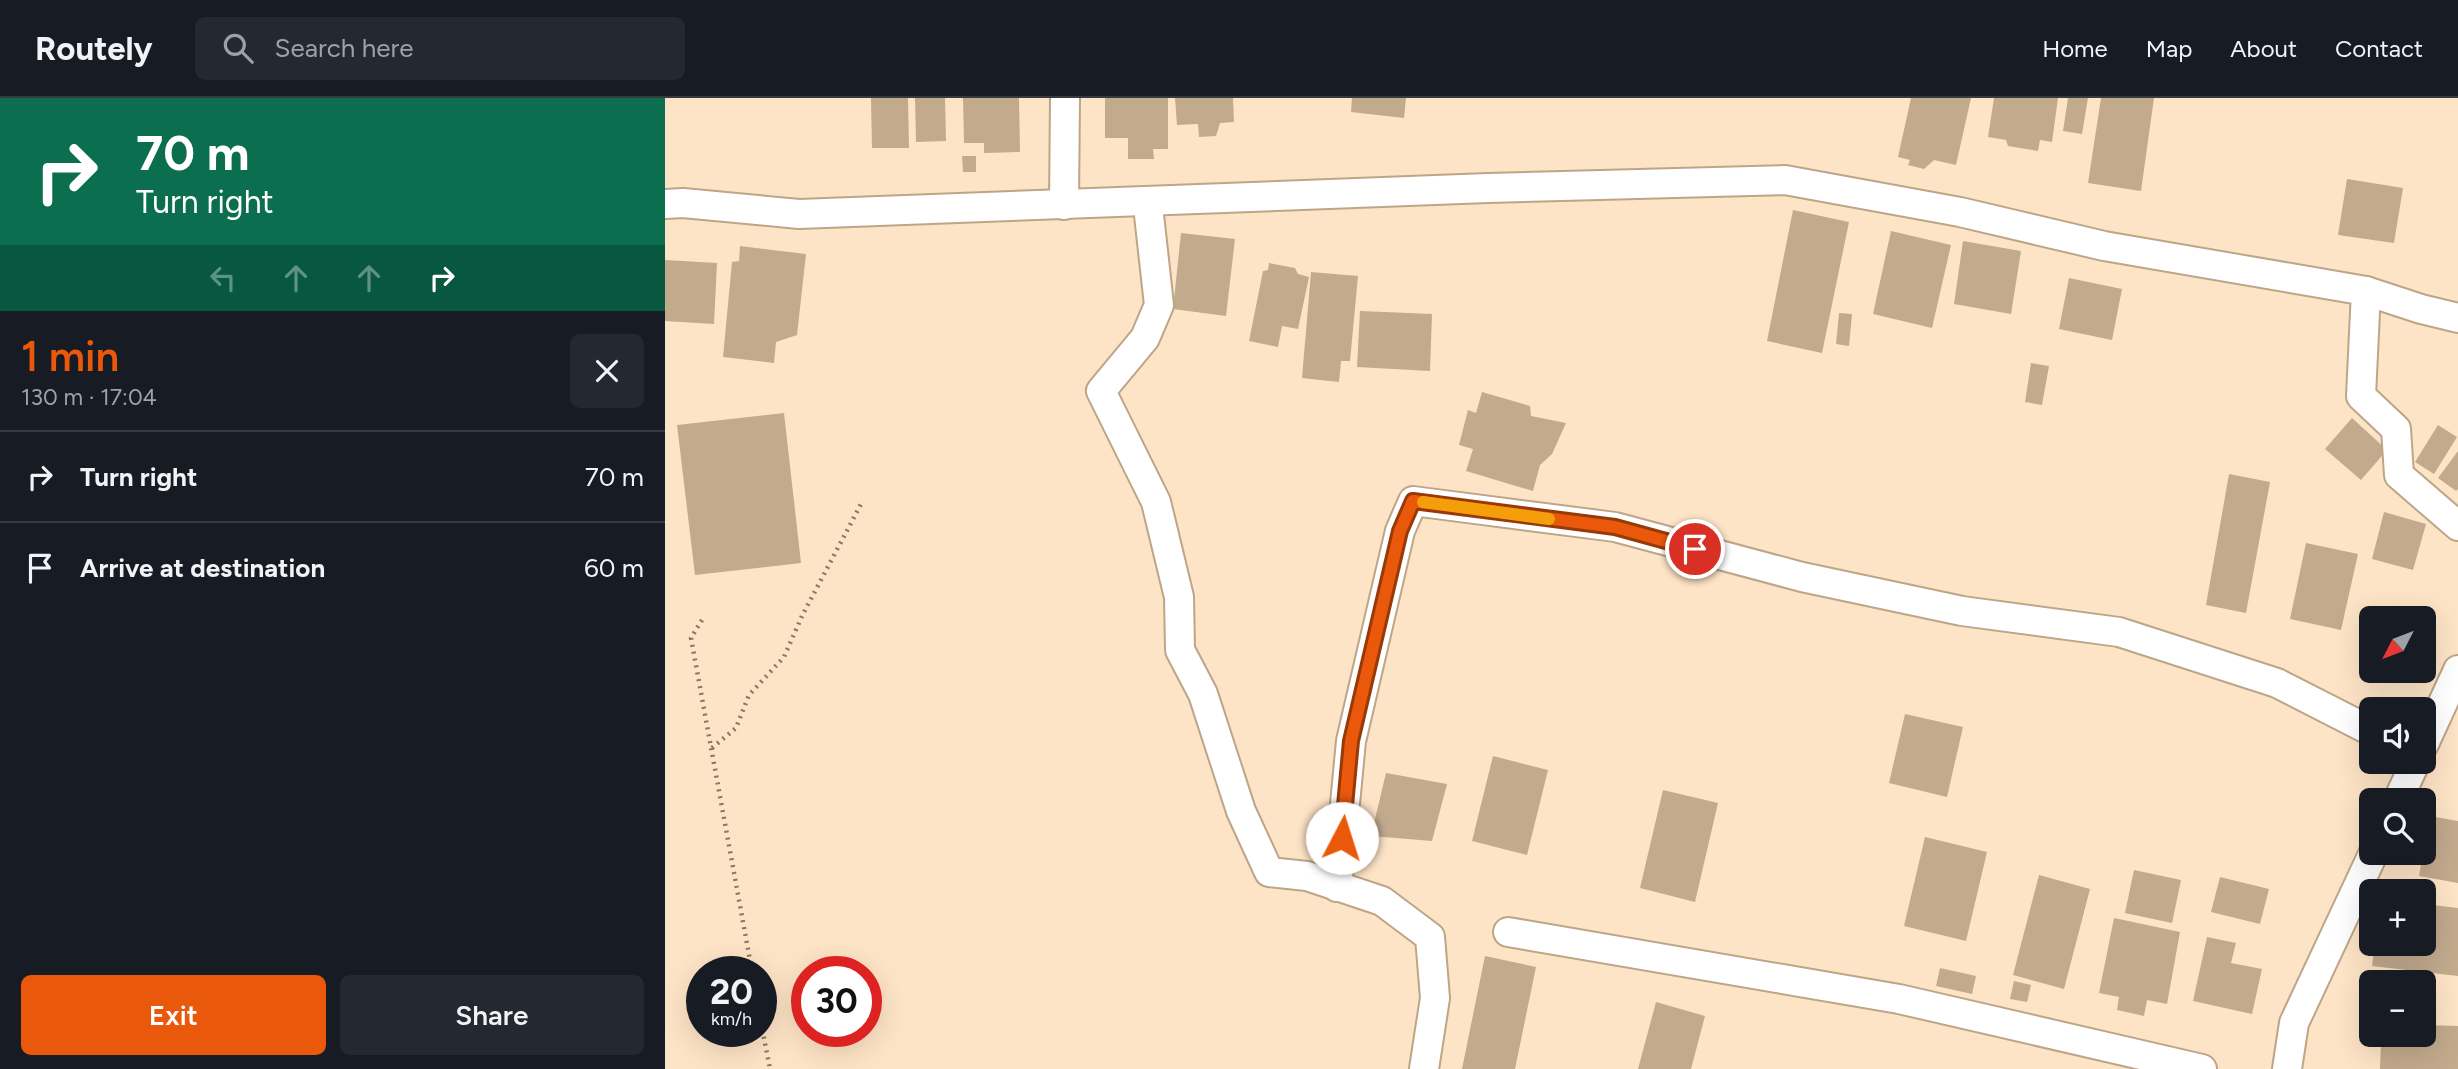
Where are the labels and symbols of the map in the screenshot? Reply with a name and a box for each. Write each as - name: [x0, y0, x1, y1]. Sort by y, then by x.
- pin: [1665, 519, 1725, 579]
- north arrow: [2359, 606, 2436, 682]
- position arrow: [1305, 801, 1379, 875]
- speed limit sign: 30: [791, 956, 882, 1047]

